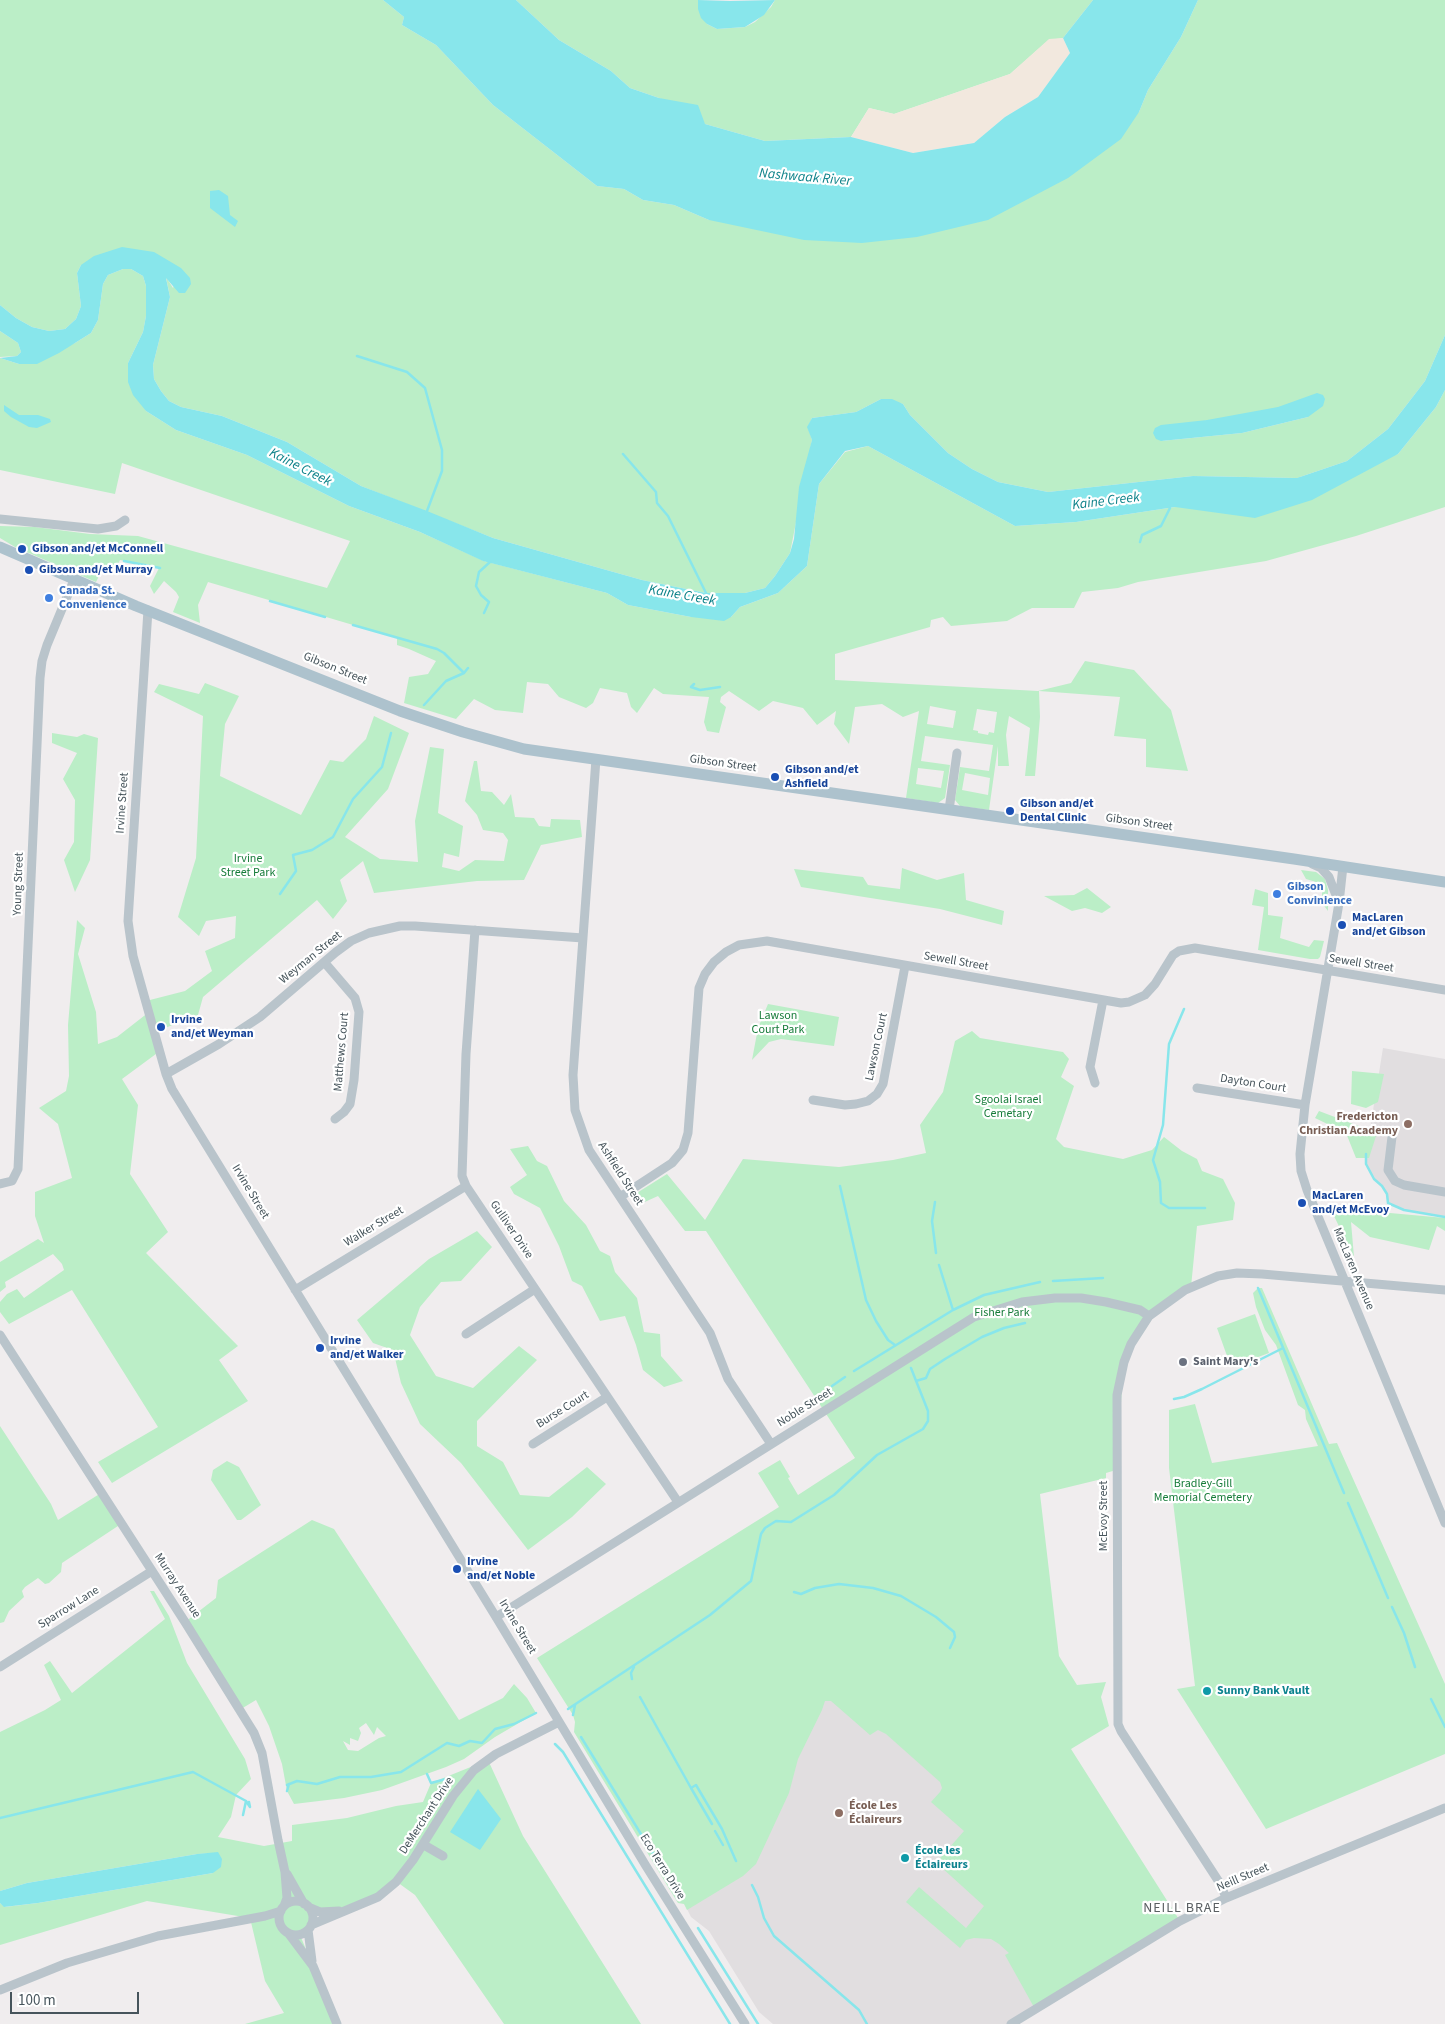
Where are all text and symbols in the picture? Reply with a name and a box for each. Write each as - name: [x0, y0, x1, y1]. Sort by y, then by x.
- water label: Nashwaak River: [758, 166, 852, 190]
- water label: Kaine Creek: [266, 445, 334, 491]
- water label: Kaine Creek: [1071, 490, 1141, 514]
- place label: Gibson and/et McConnell: [32, 542, 163, 556]
- marker: Gibson and/et McConnell: [16, 543, 28, 555]
- place label: Gibson and/et Murray: [39, 563, 153, 577]
- marker: Gibson and/et Murray: [23, 564, 35, 576]
- water label: Kaine Creek: [647, 582, 717, 610]
- place label: Canada St. Convenience: [59, 584, 127, 612]
- marker: Canada St. Convenience: [43, 592, 55, 604]
- street label: Gibson Street: [301, 650, 369, 688]
- street label: Gibson Street: [689, 752, 757, 776]
- place label: Gibson and/et Ashfield: [785, 763, 859, 791]
- marker: Gibson and/et Ashfield: [769, 771, 781, 783]
- street label: Irvine Street: [114, 772, 132, 834]
- place label: Gibson and/et Dental Clinic: [1020, 797, 1094, 825]
- marker: Gibson and/et Dental Clinic: [1004, 805, 1016, 817]
- street label: Gibson Street: [1105, 811, 1173, 835]
- street label: Young Street: [11, 852, 27, 916]
- park label: Irvine Street Park: [221, 852, 275, 880]
- place label: Gibson Convinience: [1287, 880, 1352, 908]
- marker: Gibson Convinience: [1271, 888, 1283, 900]
- place label: MacLaren and/et Gibson: [1352, 911, 1426, 939]
- marker: MacLaren and/et Gibson: [1336, 919, 1348, 931]
- street label: Weyman Street: [277, 928, 345, 988]
- street label: Sewell Street: [922, 949, 990, 975]
- street label: Sewell Street: [1328, 952, 1394, 976]
- park label: Lawson Court Park: [752, 1009, 804, 1037]
- street label: Matthews Court: [331, 1012, 353, 1092]
- street label: Lawson Court: [863, 1012, 891, 1082]
- place label: Irvine and/et Weyman: [171, 1013, 254, 1041]
- marker: Irvine and/et Weyman: [155, 1021, 167, 1033]
- street label: Dayton Court: [1219, 1072, 1287, 1096]
- park label: Sgoolai Israel Cemetary: [975, 1093, 1041, 1121]
- place label: Fredericton Christian Academy: [1299, 1110, 1398, 1138]
- marker: Fredericton Christian Academy: [1402, 1118, 1414, 1130]
- street label: Ashfield Street: [594, 1139, 646, 1209]
- street label: Irvine Street: [228, 1162, 272, 1222]
- place label: MacLaren and/et McEvoy: [1312, 1189, 1389, 1217]
- marker: MacLaren and/et McEvoy: [1296, 1197, 1308, 1209]
- street label: Gulliver Drive: [486, 1198, 536, 1262]
- street label: Walker Street: [342, 1204, 406, 1250]
- street label: MacLaren Avenue: [1329, 1226, 1377, 1312]
- park label: Fisher Park: [974, 1306, 1030, 1320]
- place label: Irvine and/et Walker: [330, 1334, 404, 1362]
- marker: Irvine and/et Walker: [314, 1342, 326, 1354]
- place label: Saint Mary's: [1193, 1355, 1258, 1369]
- marker: Saint Mary's: [1177, 1356, 1189, 1368]
- street label: Noble Street: [775, 1385, 835, 1431]
- street label: Burse Court: [534, 1388, 592, 1432]
- park label: Bradley-Gill Memorial Cemetery: [1154, 1477, 1252, 1505]
- street label: McEvoy Street: [1097, 1481, 1111, 1551]
- street label: Murray Avenue: [151, 1551, 203, 1621]
- place label: Irvine and/et Noble: [467, 1555, 535, 1583]
- marker: Irvine and/et Noble: [451, 1563, 463, 1575]
- street label: Sparrow Lane: [36, 1584, 102, 1632]
- street label: Irvine Street: [495, 1597, 539, 1657]
- place label: Sunny Bank Vault: [1217, 1684, 1310, 1698]
- marker: Sunny Bank Vault: [1201, 1685, 1213, 1697]
- street label: DeMerchant Drive: [397, 1775, 457, 1857]
- place label: École Les Éclaireurs: [849, 1799, 902, 1827]
- marker: École Les Éclaireurs: [833, 1807, 845, 1819]
- street label: Eco Terra Drive: [636, 1832, 688, 1902]
- place label: École les Éclaireurs: [915, 1844, 968, 1872]
- marker: École les Éclaireurs: [899, 1852, 911, 1864]
- street label: Neill Street: [1215, 1861, 1271, 1895]
- district label: NEILL BRAE: [1142, 1901, 1222, 1917]
- scale bar: [12, 1982, 141, 2014]
- text: 100 m: [18, 1990, 56, 2011]

